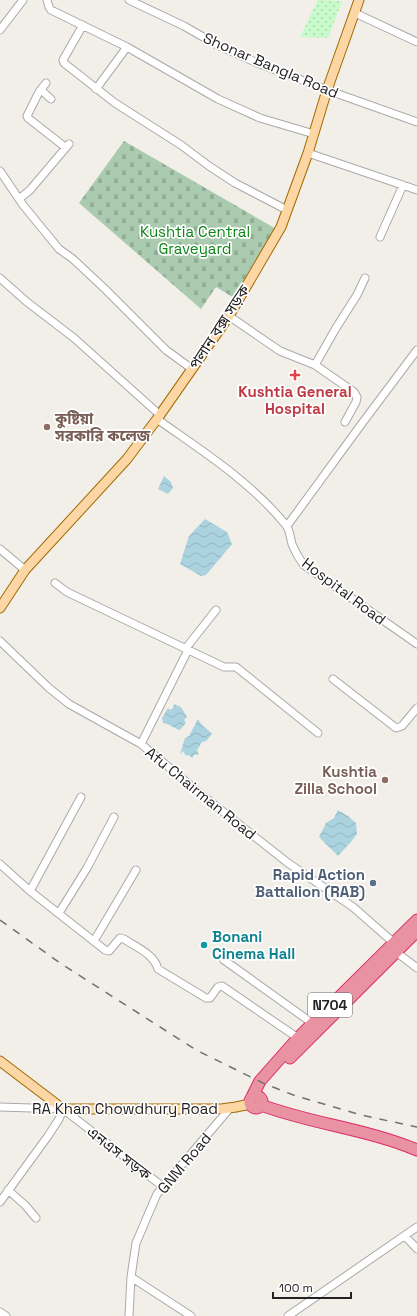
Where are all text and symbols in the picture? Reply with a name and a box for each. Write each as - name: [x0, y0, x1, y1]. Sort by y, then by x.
- street label: Shonar Bangla Road: [200, 28, 342, 102]
- park label: Kushtia Central Graveyard: [140, 222, 250, 258]
- street label: পলান বক্স সড়ক: [185, 280, 254, 373]
- marker: Kushtia General Hospital: [289, 369, 301, 381]
- place label: Kushtia General Hospital: [238, 382, 352, 418]
- place label: কুষ্টিয়া সরকারি কলেজ: [54, 409, 151, 445]
- marker: কুষ্টিয়া সরকারি কলেজ: [42, 422, 52, 432]
- street label: Hospital Road: [298, 553, 390, 629]
- street label: Afu Chairman Road: [142, 743, 260, 843]
- place label: Kushtia Zilla School: [294, 762, 377, 798]
- marker: Kushtia Zilla School: [380, 775, 390, 785]
- place label: Rapid Action Battalion (RAB): [255, 865, 365, 901]
- marker: Rapid Action Battalion (RAB): [368, 878, 378, 888]
- place label: Bonani Cinema Hall: [212, 927, 295, 963]
- marker: Bonani Cinema Hall: [199, 940, 209, 950]
- road number: N704: [308, 993, 352, 1017]
- street label: RA Khan Chowdhury Road: [32, 1099, 218, 1118]
- street label: এনএস সড়ক: [83, 1122, 156, 1185]
- street label: GNM Road: [153, 1129, 215, 1197]
- scale bar: [273, 1274, 351, 1300]
- text: 100 m: [279, 1280, 313, 1296]

